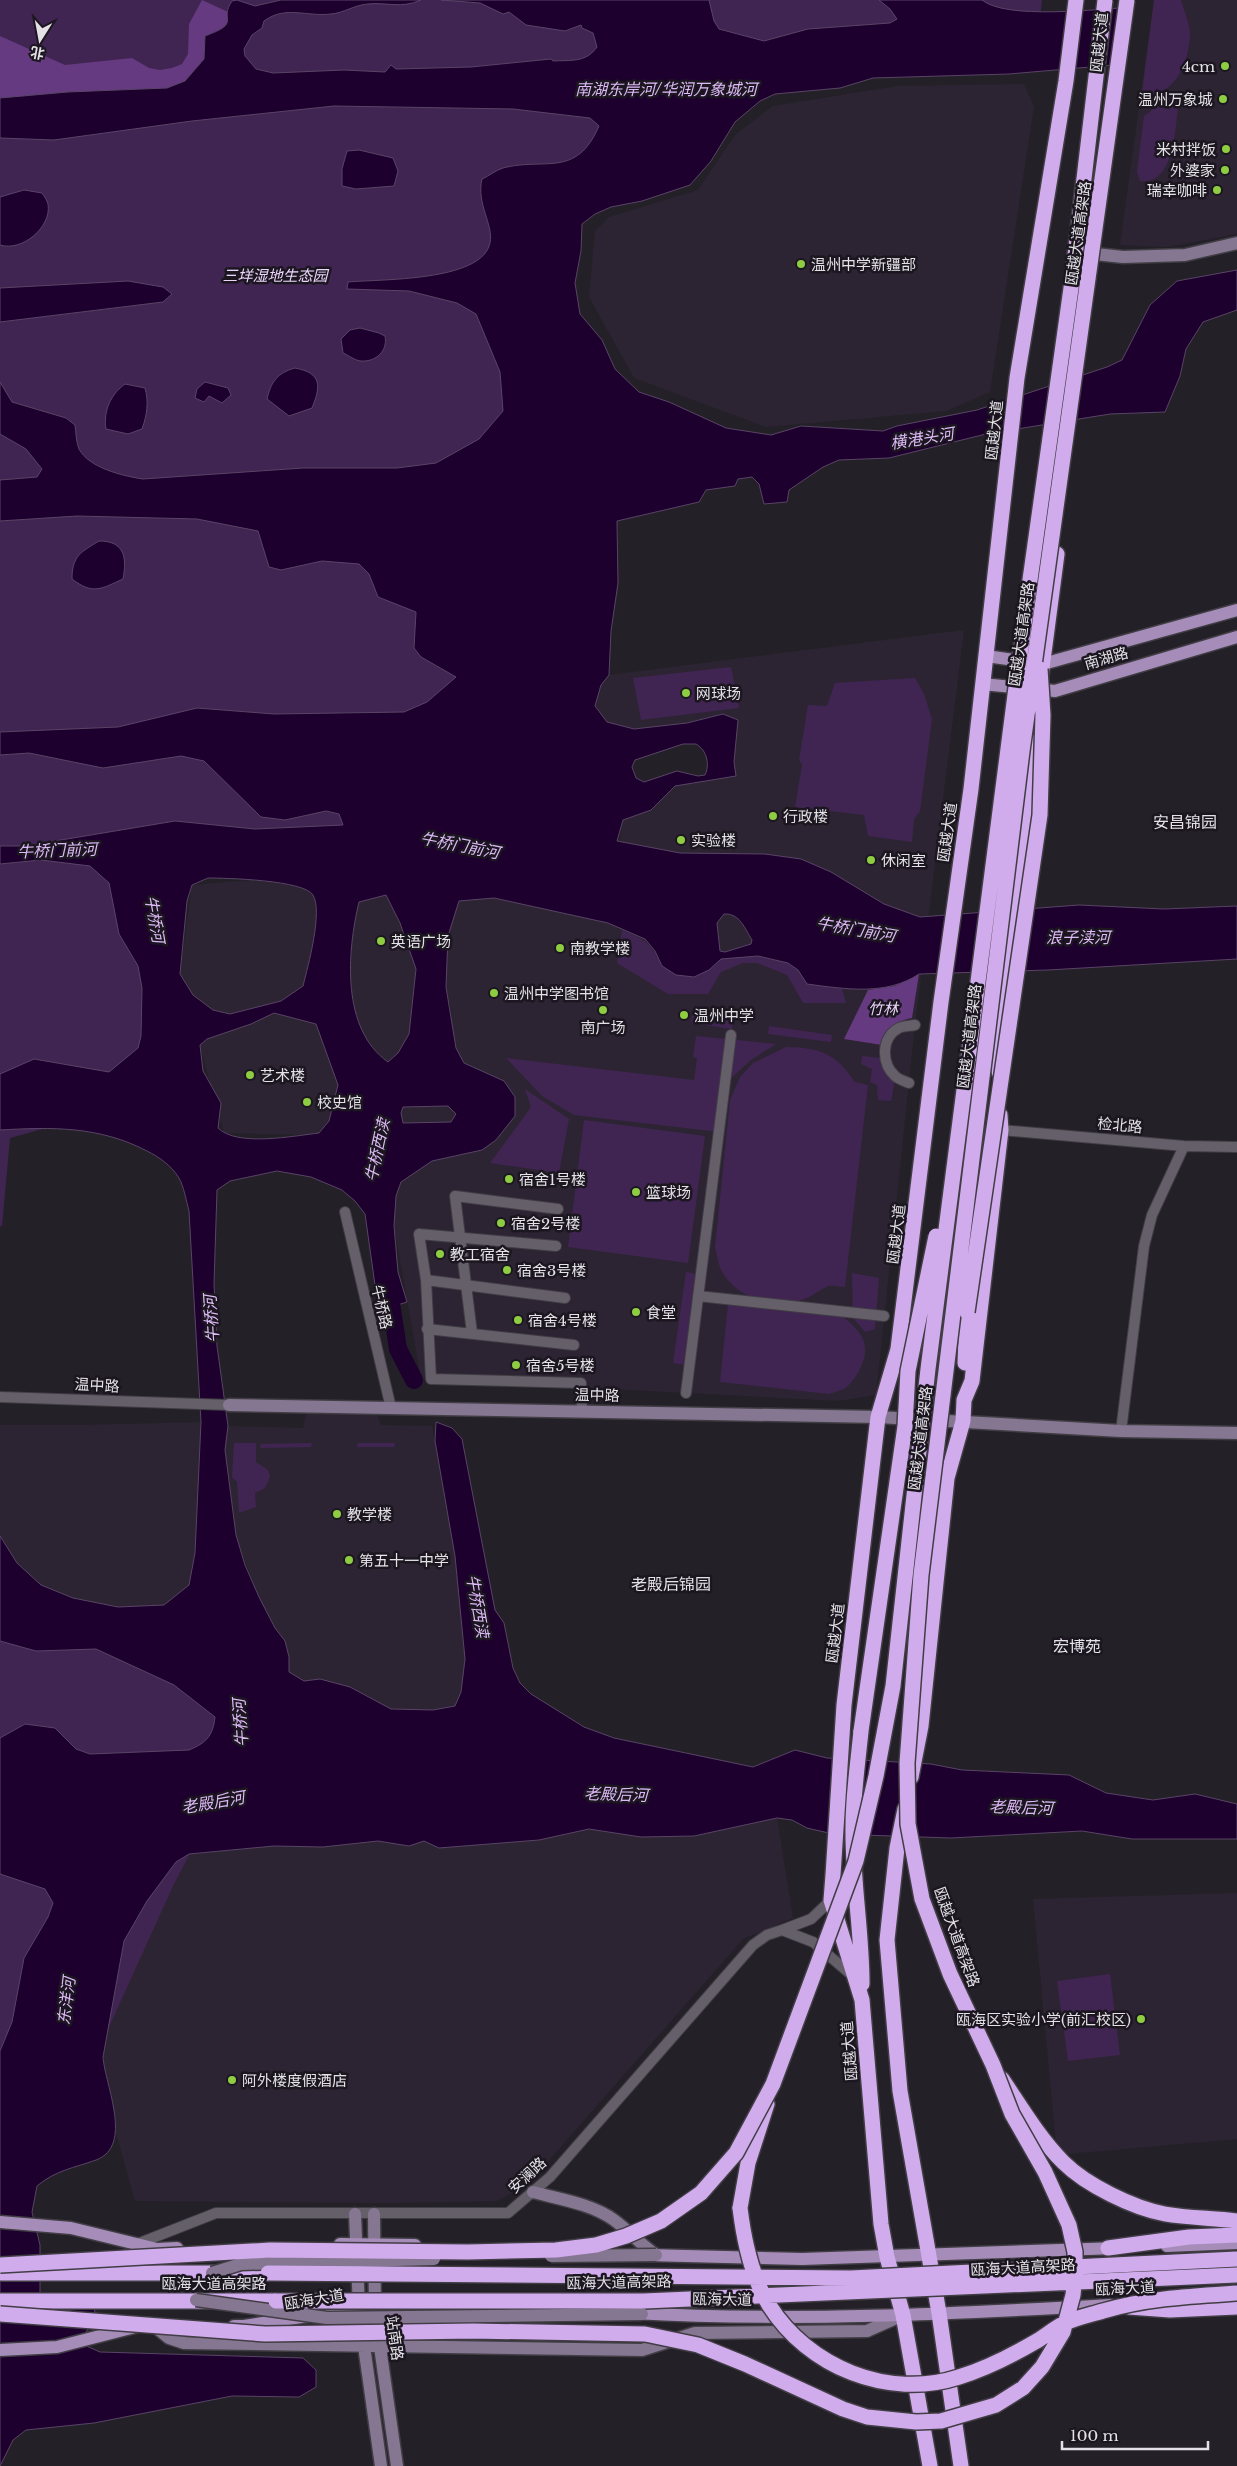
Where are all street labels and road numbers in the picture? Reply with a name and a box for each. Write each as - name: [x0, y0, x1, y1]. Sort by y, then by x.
- street label: 瓯越大道: [1086, 11, 1112, 73]
- street label: 瓯越大道高架路: [1061, 180, 1095, 286]
- street label: 瓯越大道: [981, 399, 1007, 461]
- street label: 瓯越大道高架路: [1004, 581, 1038, 687]
- street label: 南湖路: [1082, 643, 1130, 673]
- street label: 瓯越大道: [933, 801, 961, 863]
- street label: 瓯越大道高架路: [953, 983, 985, 1089]
- street label: 检北路: [1097, 1114, 1143, 1136]
- street label: 瓯越大道: [883, 1203, 909, 1265]
- street label: 牛桥路: [368, 1283, 396, 1331]
- street label: 温中路: [74, 1374, 120, 1396]
- street label: 温中路: [574, 1385, 620, 1405]
- street label: 瓯越大道高架路: [904, 1385, 936, 1491]
- street label: 瓯越大道: [822, 1602, 848, 1664]
- street label: 瓯越大道高架路: [930, 1884, 984, 1990]
- street label: 瓯越大道: [837, 2020, 861, 2082]
- street label: 安澜路: [504, 2153, 550, 2197]
- street label: 瓯海大道高架路: [970, 2255, 1076, 2279]
- street label: 瓯海大道高架路: [566, 2272, 672, 2292]
- street label: 瓯海大道高架路: [161, 2274, 267, 2293]
- street label: 瓯海大道: [1095, 2277, 1155, 2299]
- street label: 瓯海大道: [283, 2285, 345, 2313]
- street label: 瓯海大道: [692, 2289, 752, 2309]
- street label: 站南路: [382, 2314, 408, 2362]

